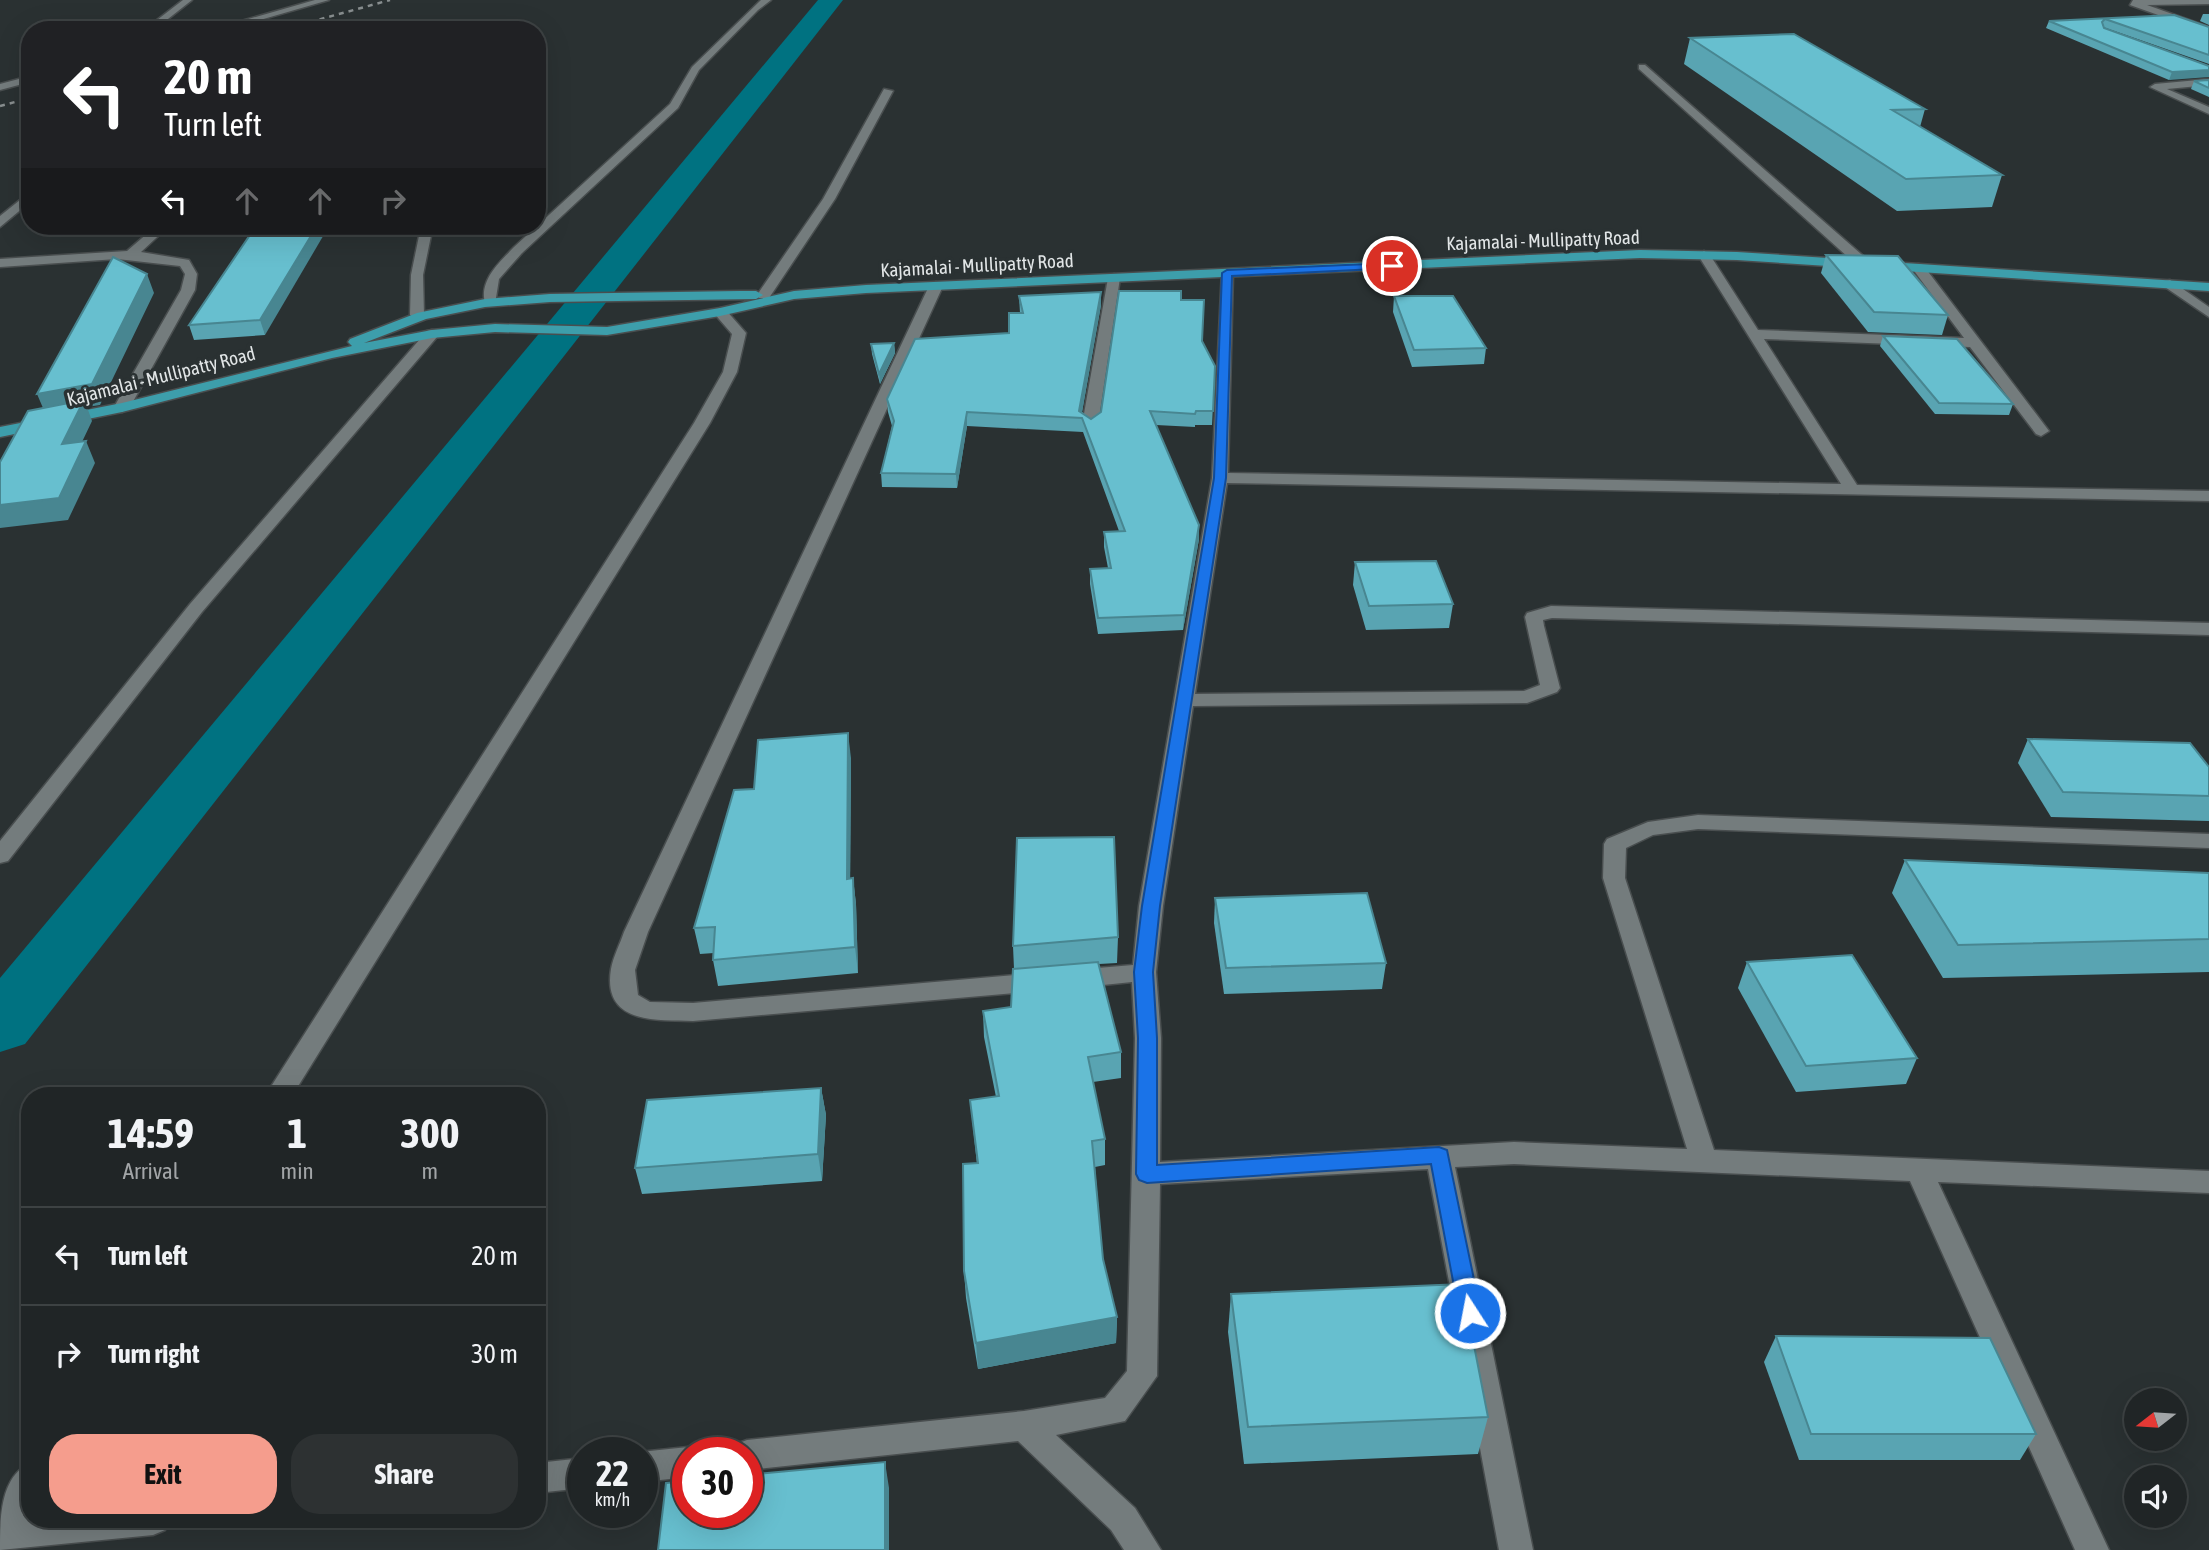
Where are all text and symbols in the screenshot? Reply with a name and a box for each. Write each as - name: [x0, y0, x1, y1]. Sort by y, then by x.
- text: 20 m: [164, 48, 252, 104]
- icon: left: [49, 49, 140, 140]
- text: Turn left: [164, 106, 262, 143]
- icon: left: [155, 182, 193, 220]
- icon: ahead: [228, 182, 266, 220]
- icon: ahead: [301, 182, 339, 220]
- icon: right: [374, 182, 412, 220]
- street label: Kajamalai - Mullipatty Road: [1446, 226, 1640, 254]
- pin: [1362, 236, 1422, 296]
- icon: arrive: [1373, 247, 1411, 285]
- street label: Kajamalai - Mullipatty Road: [880, 249, 1074, 281]
- street label: Kajamalai - Mullipatty Road: [64, 342, 258, 410]
- text: 14:59: [108, 1109, 194, 1157]
- text: 1: [287, 1109, 307, 1157]
- text: 300: [400, 1109, 459, 1157]
- text: Arrival: [123, 1158, 179, 1184]
- text: min: [281, 1158, 314, 1184]
- text: m: [422, 1158, 438, 1184]
- icon: left: [49, 1237, 87, 1275]
- text: Turn left: [108, 1241, 188, 1271]
- text: 20 m: [471, 1241, 518, 1271]
- position arrow: [1433, 1276, 1507, 1350]
- icon: right: [49, 1335, 87, 1373]
- text: Turn right: [108, 1339, 199, 1369]
- text: 30 m: [471, 1339, 518, 1369]
- north arrow: [2124, 1388, 2188, 1451]
- map controls: [2124, 1388, 2187, 1528]
- button: Exit: [49, 1434, 277, 1514]
- button: Share: [291, 1434, 518, 1514]
- speed limit sign: 30: [672, 1437, 763, 1528]
- text: 22: [596, 1453, 629, 1493]
- button: sound: [2124, 1465, 2187, 1528]
- text: km/h: [595, 1489, 630, 1510]

